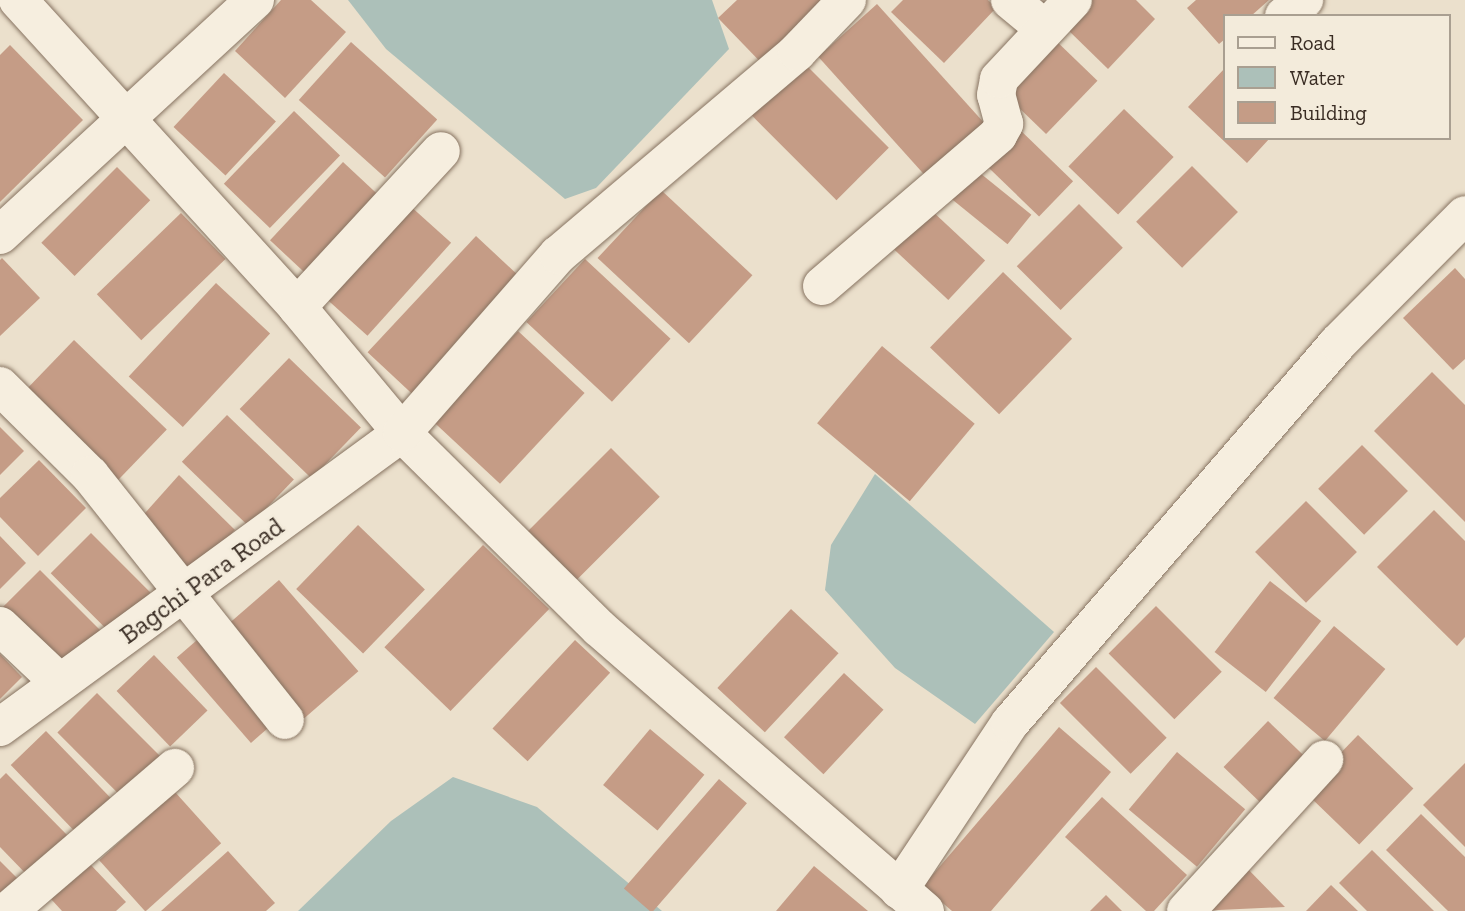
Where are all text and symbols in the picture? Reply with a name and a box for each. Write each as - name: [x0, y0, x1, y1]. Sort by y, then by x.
- legend: [1224, 14, 1451, 140]
- text: Road: [1290, 30, 1335, 55]
- text: Water: [1290, 65, 1345, 90]
- text: Building: [1290, 100, 1367, 125]
- street label: Bagchi Para Road: [114, 511, 290, 651]

